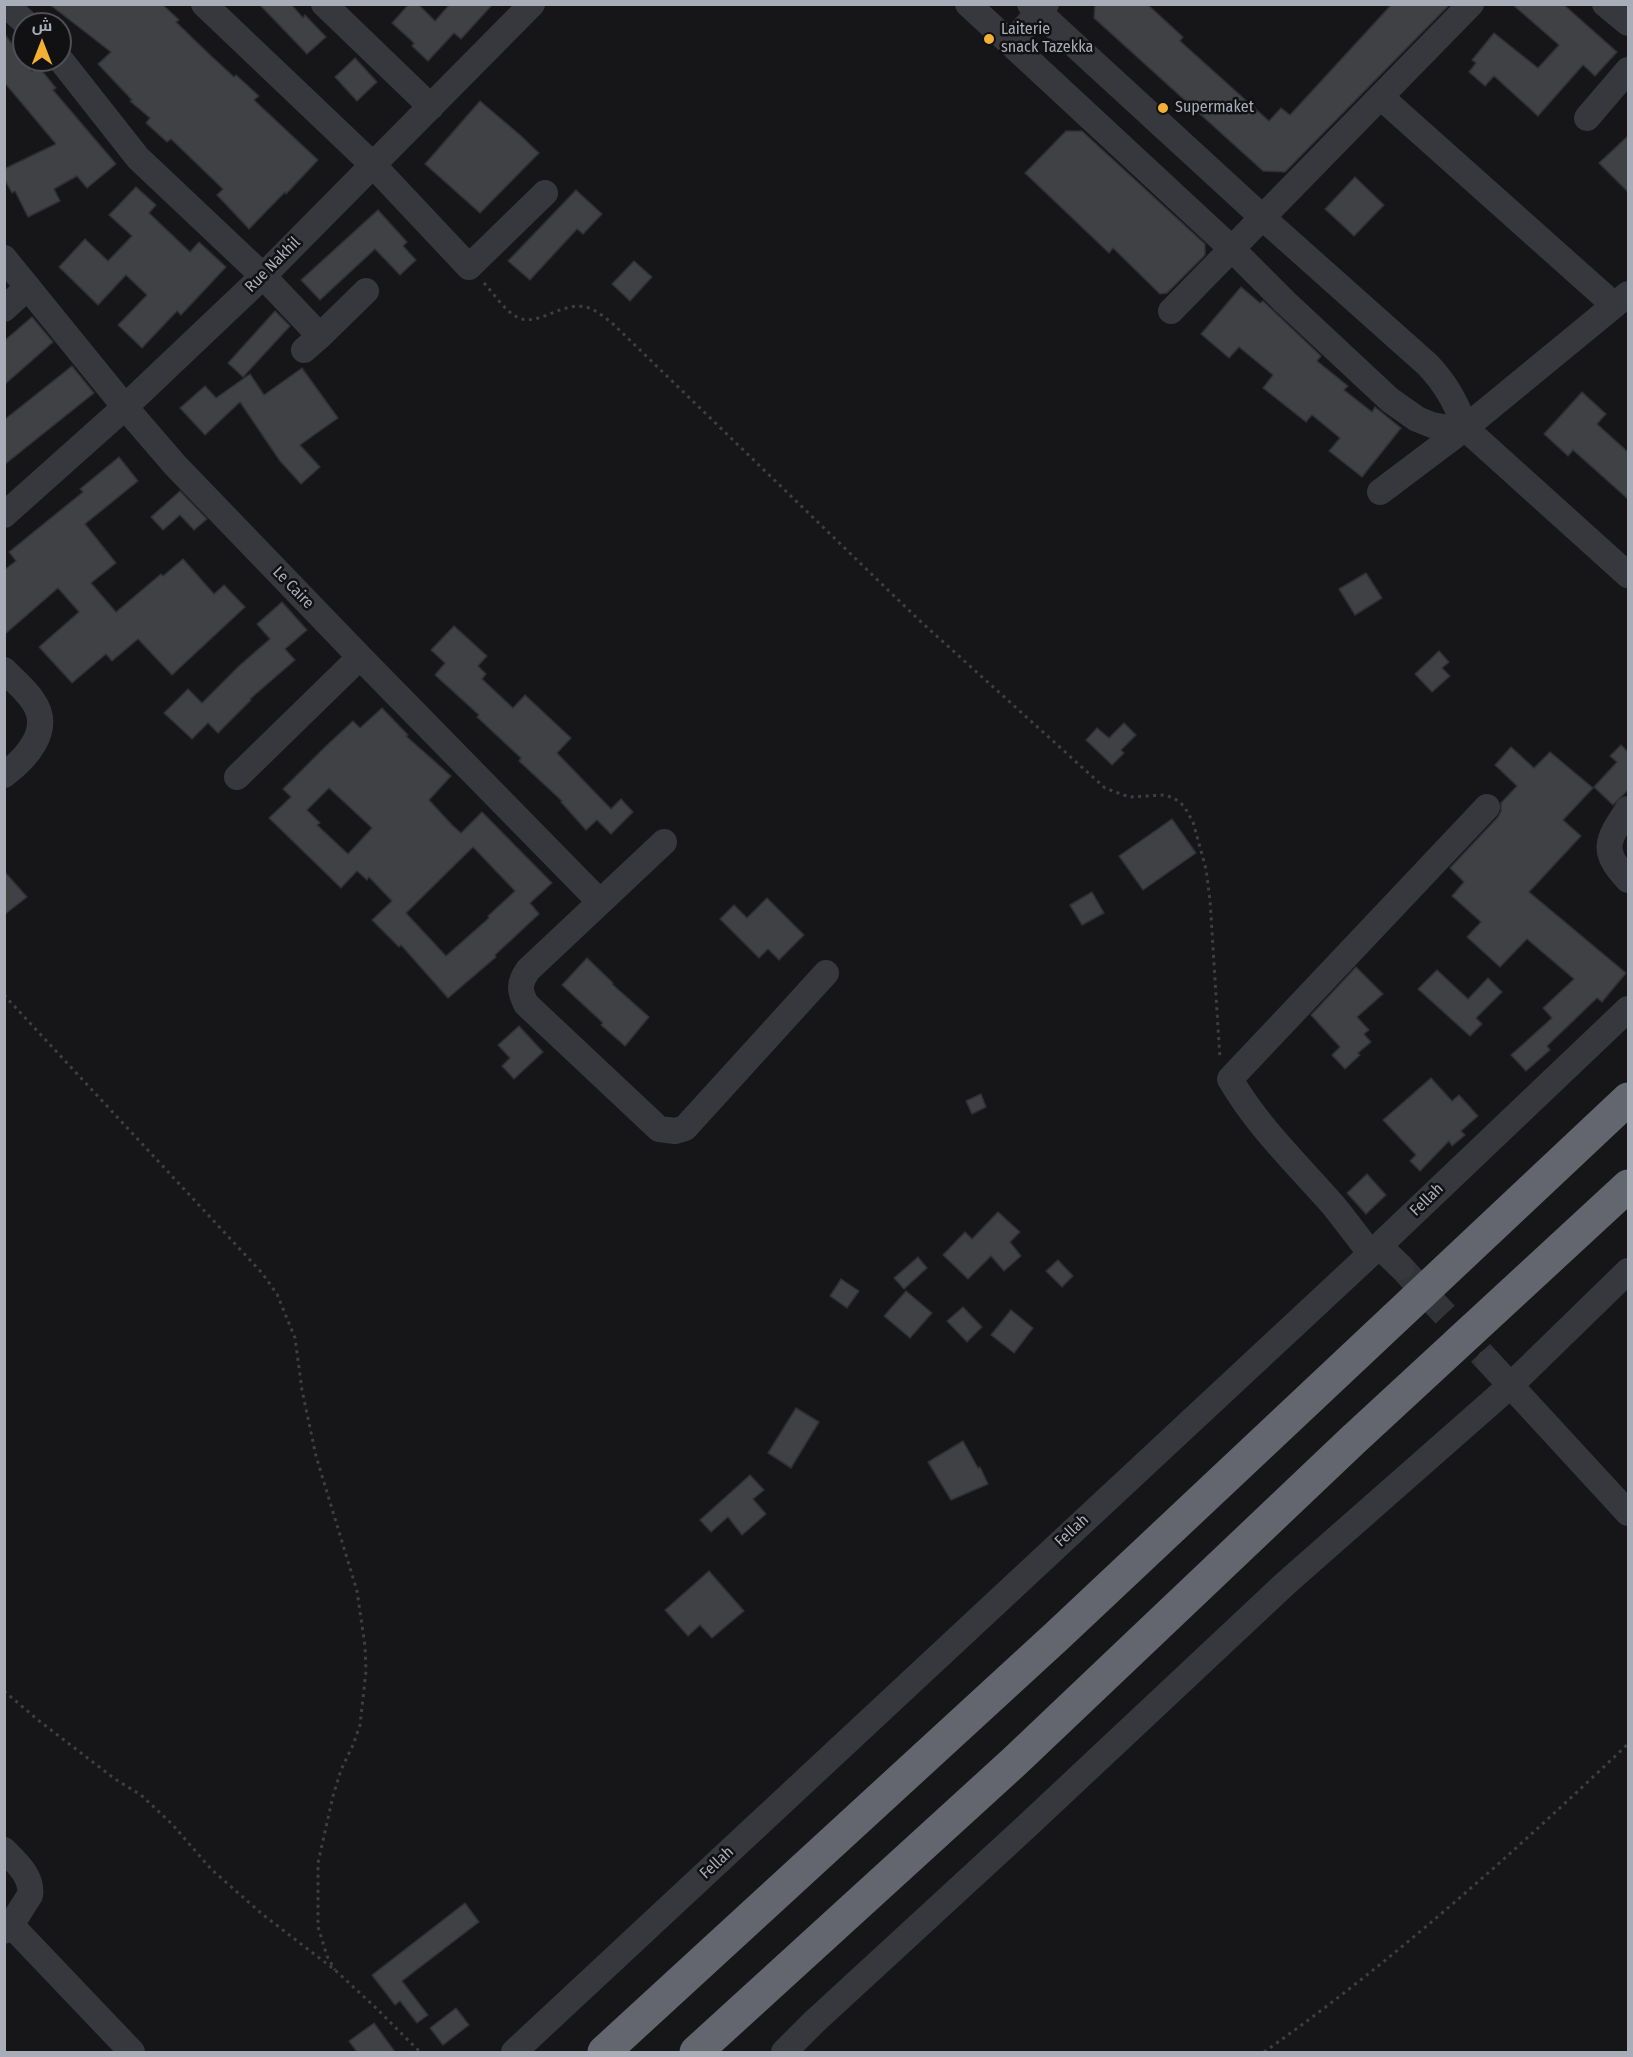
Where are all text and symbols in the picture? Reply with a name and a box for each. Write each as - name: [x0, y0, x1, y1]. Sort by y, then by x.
- north arrow: [12, 12, 72, 72]
- text: ش: [32, 16, 52, 35]
- place label: Laiterie snack Tazekka: [1001, 20, 1093, 58]
- marker: Laiterie snack Tazekka: [982, 32, 996, 46]
- place label: Supermaket: [1175, 98, 1254, 118]
- marker: Supermaket: [1156, 101, 1170, 115]
- street label: Rue Nakhil: [241, 233, 305, 297]
- street label: Le Caire: [268, 563, 318, 613]
- street label: Fellah: [1406, 1180, 1448, 1220]
- street label: Fellah: [1051, 1511, 1093, 1551]
- street label: Fellah: [696, 1843, 738, 1883]

